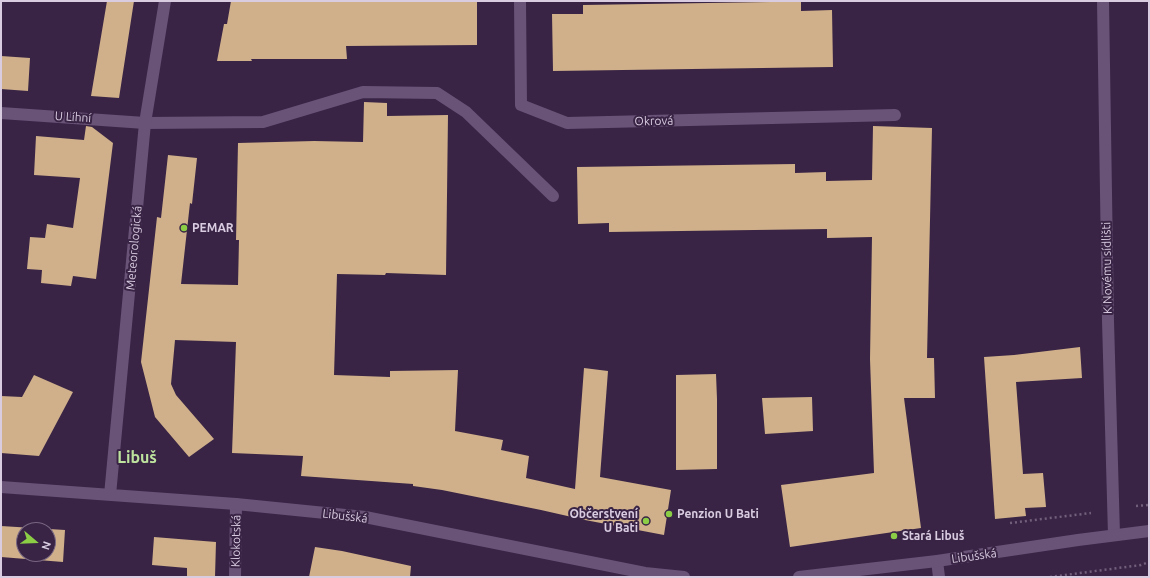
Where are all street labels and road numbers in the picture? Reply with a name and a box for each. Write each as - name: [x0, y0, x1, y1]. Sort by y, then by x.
- street label: U Líhní: [54, 109, 92, 125]
- street label: Okrová: [634, 113, 674, 129]
- street label: Meteorologická: [123, 205, 145, 291]
- street label: K Novému sídlišti: [1099, 222, 1115, 314]
- street label: Libušská: [322, 506, 368, 526]
- street label: Klokotská: [228, 515, 244, 567]
- street label: Libušská: [950, 546, 998, 566]

